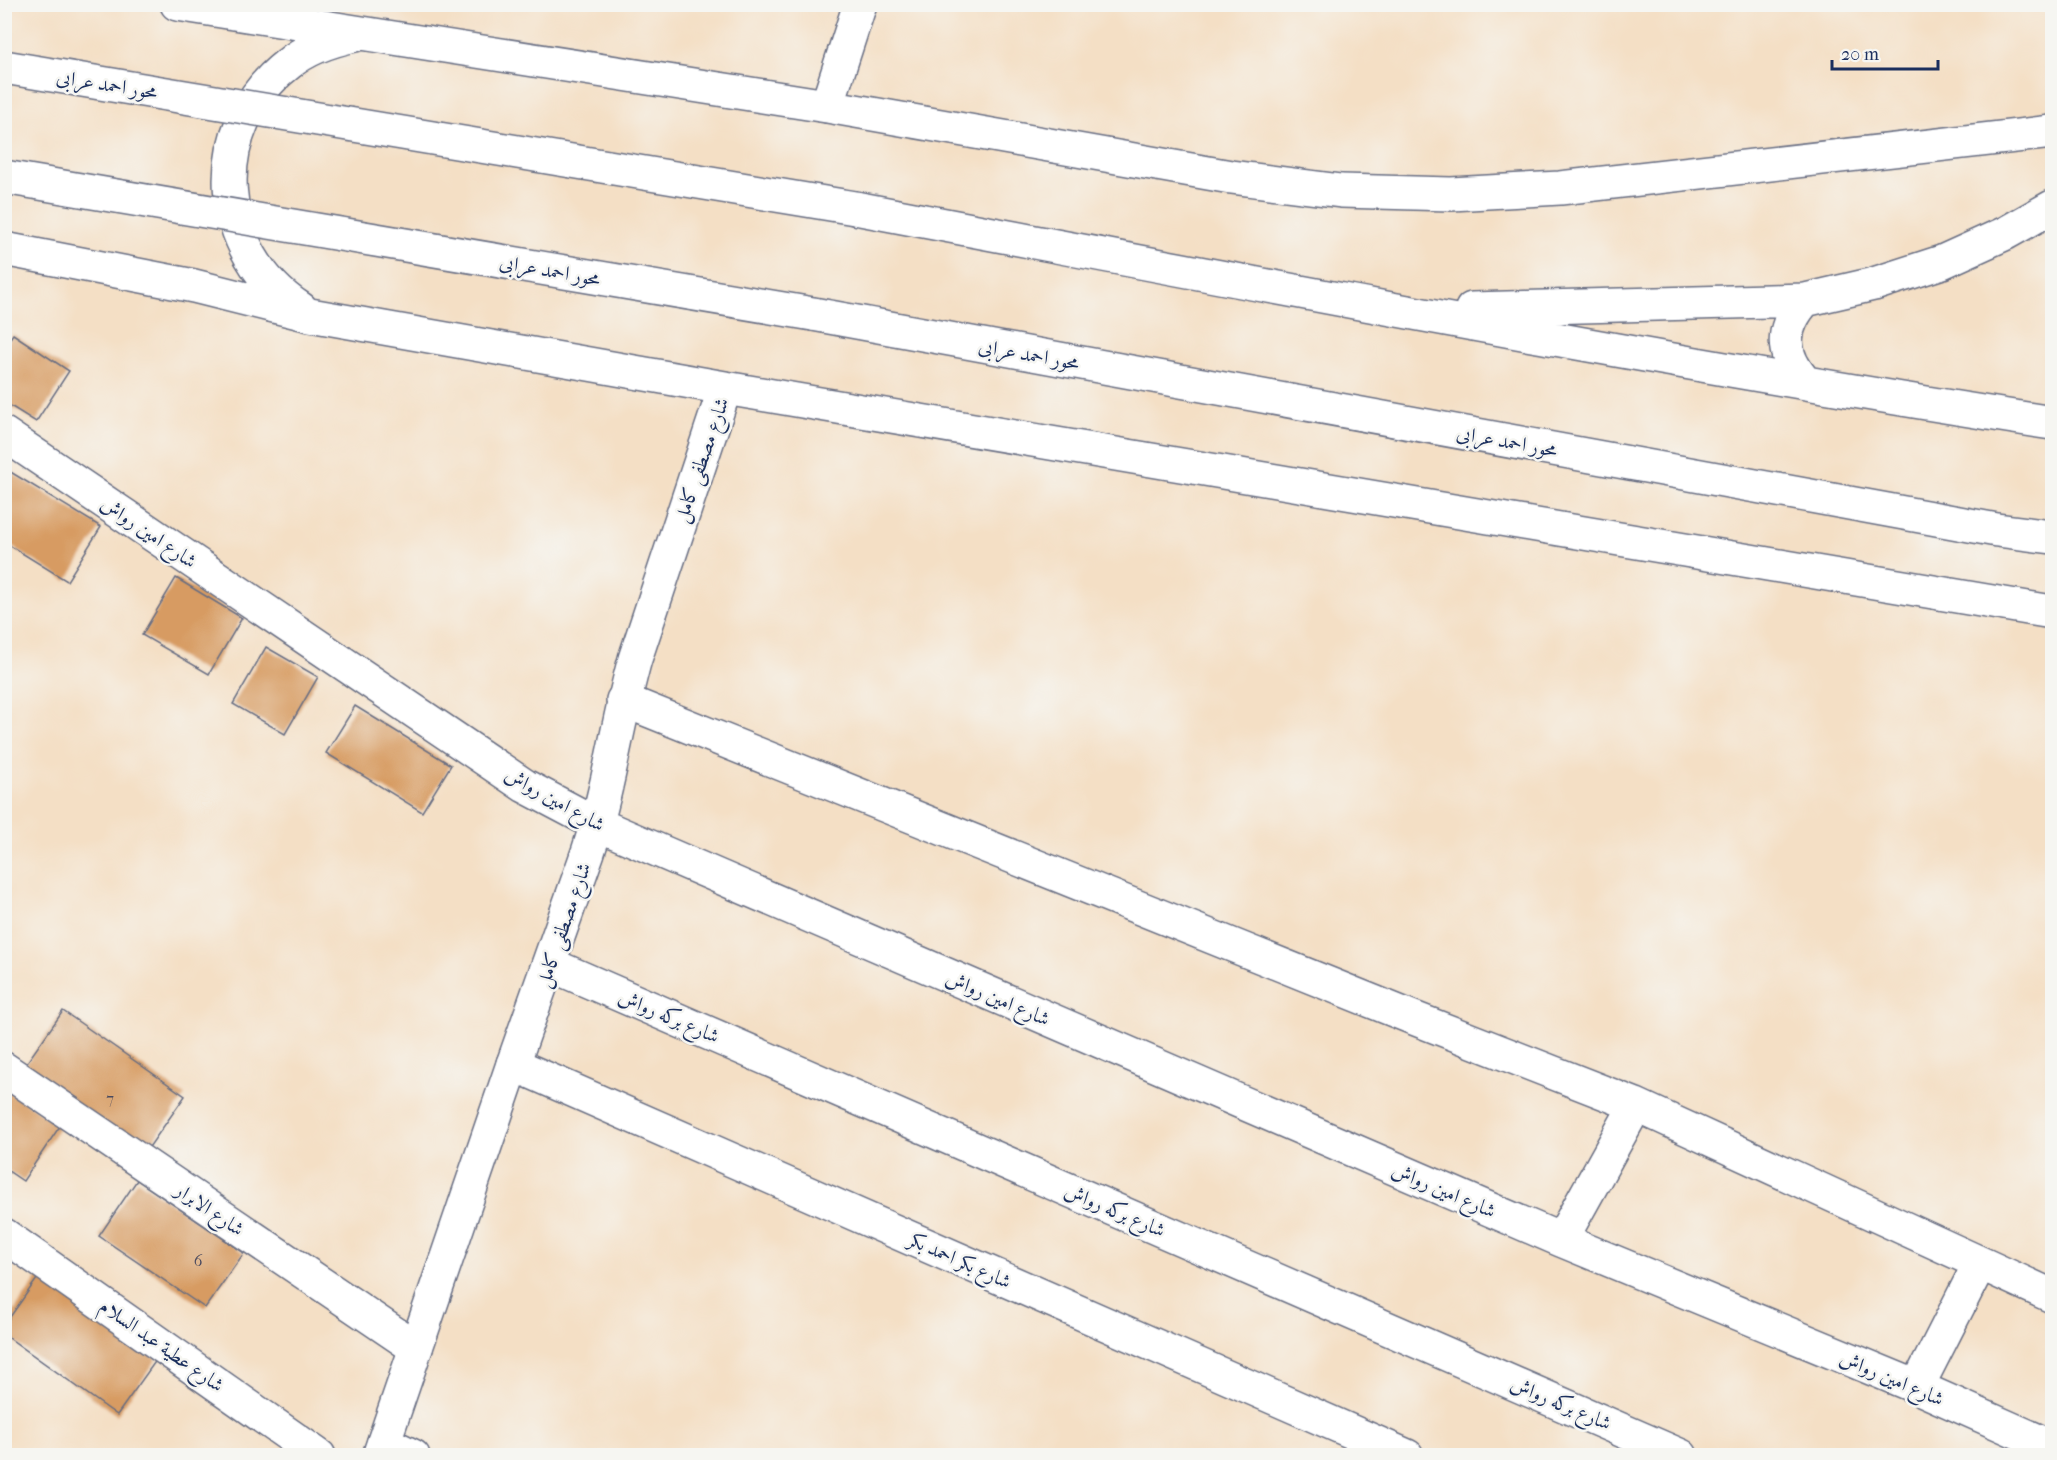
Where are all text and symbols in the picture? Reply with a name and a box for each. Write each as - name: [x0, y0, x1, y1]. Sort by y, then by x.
- scale bar: [1832, 33, 1938, 71]
- text: 20 m: [1841, 44, 1879, 65]
- street label: محور احمد عرابى: [54, 65, 159, 107]
- street label: محور احمد عرابى: [497, 250, 602, 294]
- street label: محور احمد عرابى: [976, 334, 1081, 378]
- street label: شارع مصطفى كامل: [669, 395, 739, 528]
- street label: محور احمد عرابى: [1454, 421, 1559, 465]
- street label: شارع امين رواش: [93, 492, 201, 578]
- street label: شارع امين رواش: [498, 763, 609, 842]
- street label: شارع مصطفى كامل: [531, 860, 601, 993]
- street label: شارع امين رواش: [940, 966, 1053, 1036]
- street label: شارع بركه رواش: [613, 984, 723, 1054]
- house number: 7: [106, 1089, 114, 1108]
- street label: شارع امين رواش: [1386, 1158, 1499, 1228]
- street label: شارع الابرار: [166, 1177, 248, 1246]
- street label: شارع بركه رواش: [1059, 1178, 1169, 1248]
- street label: شارع بكر احمد بكر: [901, 1227, 1015, 1299]
- house number: 6: [194, 1251, 203, 1270]
- street label: شارع عطية عبد السلام: [92, 1294, 228, 1402]
- street label: شارع امين رواش: [1834, 1346, 1947, 1416]
- street label: شارع بركه رواش: [1505, 1371, 1615, 1441]

